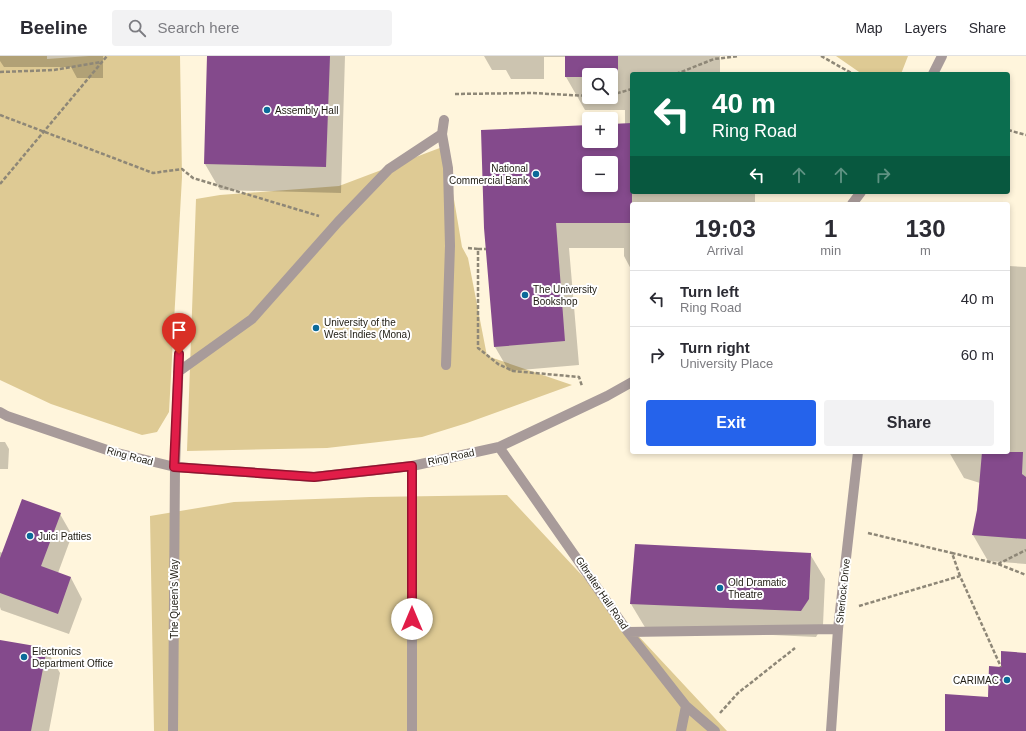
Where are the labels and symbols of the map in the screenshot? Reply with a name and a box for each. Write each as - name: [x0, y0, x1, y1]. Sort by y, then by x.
- marker: Assembly Hall: [262, 105, 272, 115]
- place label: Assembly Hall: [275, 105, 338, 116]
- place label: National Commercial Bank: [449, 163, 529, 186]
- marker: National Commercial Bank: [531, 169, 541, 179]
- place label: The University Bookshop: [533, 284, 597, 307]
- marker: The University Bookshop: [520, 290, 530, 300]
- pin: [162, 313, 196, 354]
- place label: University of the West Indies (Mona): [324, 317, 411, 340]
- marker: University of the West Indies (Mona): [311, 323, 321, 333]
- street label: Ring Road: [106, 445, 154, 467]
- street label: Ring Road: [427, 447, 475, 467]
- marker: Juici Patties: [25, 531, 35, 541]
- place label: Juici Patties: [38, 531, 91, 542]
- street label: Gibralter Hall Road: [574, 555, 630, 631]
- street label: Sherlock Drive: [834, 558, 852, 624]
- street label: The Queen's Way: [169, 559, 180, 639]
- place label: Old Dramatic Theatre: [728, 577, 786, 600]
- marker: Old Dramatic Theatre: [715, 583, 725, 593]
- position arrow: [391, 598, 433, 640]
- place label: Electronics Department Office: [32, 646, 113, 669]
- marker: Electronics Department Office: [19, 652, 29, 662]
- place label: CARIMAC: [953, 675, 999, 686]
- marker: CARIMAC: [1002, 675, 1012, 685]

